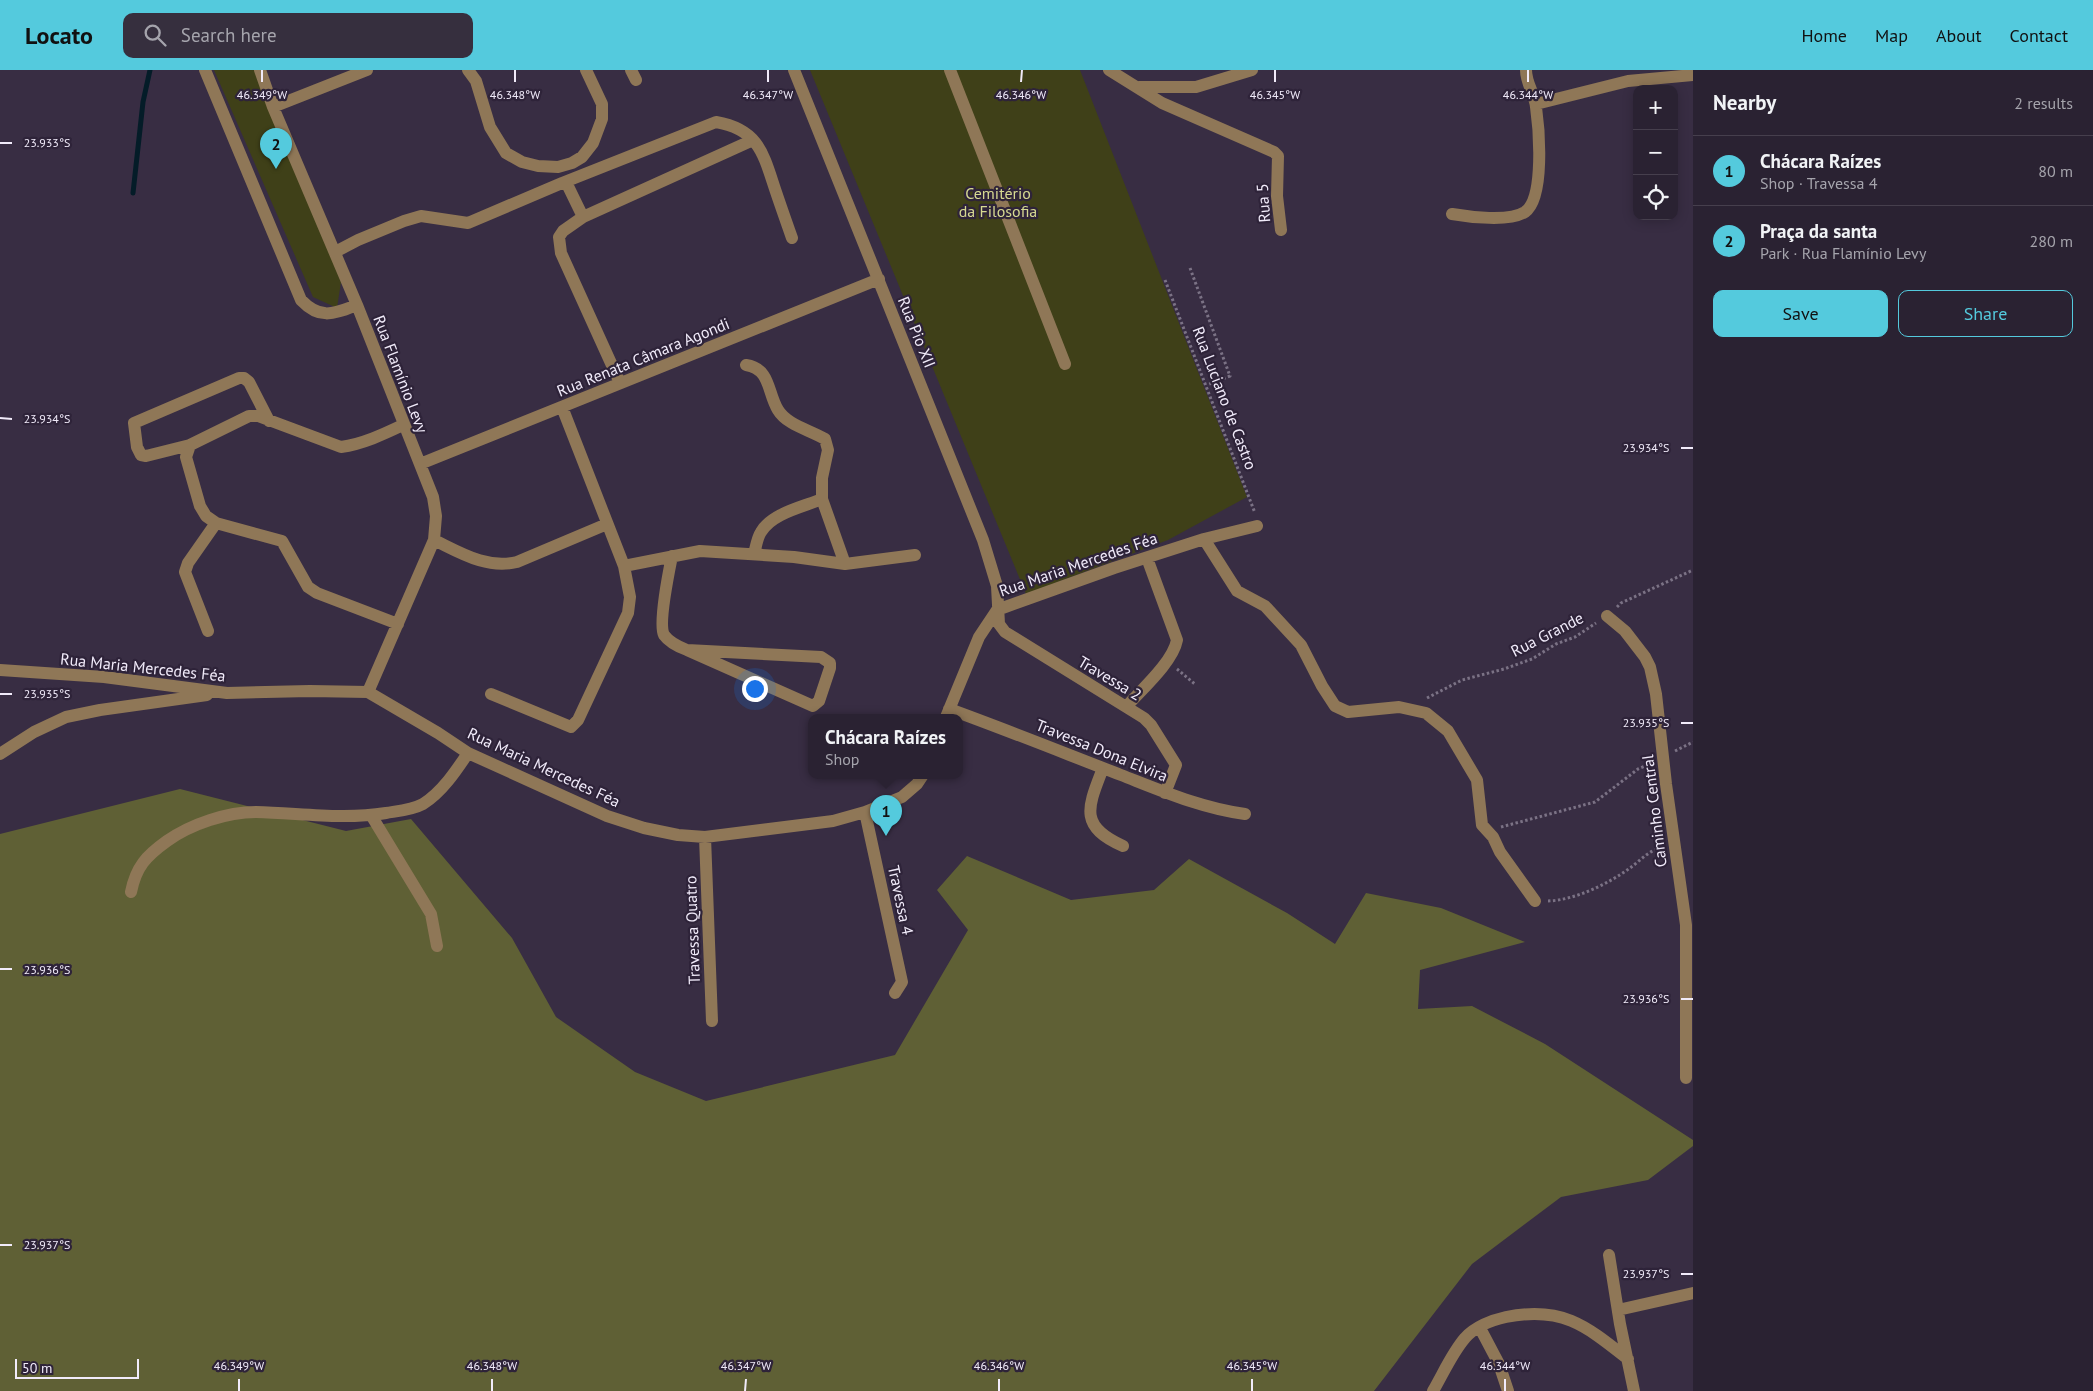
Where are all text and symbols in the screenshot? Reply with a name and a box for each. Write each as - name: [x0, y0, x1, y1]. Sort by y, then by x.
- search box: [123, 13, 473, 58]
- text: Locato: [25, 20, 93, 51]
- icon: search: [141, 21, 169, 49]
- text: Search here: [181, 23, 277, 47]
- text: Home: [1801, 24, 1847, 47]
- text: Map: [1875, 24, 1908, 47]
- text: About: [1936, 24, 1982, 47]
- text: Contact: [2010, 24, 2068, 47]
- map controls: [1633, 85, 1678, 220]
- button: +: [1633, 85, 1678, 130]
- text: 46.349°W: [237, 87, 287, 102]
- text: 46.348°W: [490, 87, 540, 102]
- text: 46.347°W: [743, 87, 793, 102]
- text: 46.346°W: [996, 87, 1046, 102]
- text: 46.345°W: [1250, 87, 1300, 102]
- text: 46.344°W: [1503, 87, 1553, 102]
- text: Nearby: [1713, 89, 1776, 116]
- text: 2 results: [2014, 93, 2073, 113]
- pin: 2: [260, 128, 292, 169]
- button: −: [1633, 130, 1678, 175]
- text: 23.933°S: [24, 135, 70, 150]
- text: Chácara Raízes: [1760, 149, 1881, 173]
- text: 1: [1724, 161, 1734, 181]
- text: 80 m: [2038, 161, 2073, 181]
- text: Shop · Travessa 4: [1760, 173, 1877, 193]
- button: locate: [1633, 175, 1678, 220]
- park label: Cemitério da Filosofia: [959, 183, 1037, 221]
- street label: Rua 5: [1252, 183, 1274, 223]
- text: Praça da santa: [1760, 219, 1877, 243]
- text: 2: [1724, 231, 1734, 251]
- text: 280 m: [2030, 231, 2073, 251]
- text: Park · Rua Flamínio Levy: [1760, 243, 1926, 263]
- button: Save: [1713, 290, 1888, 337]
- button: Share: [1898, 290, 2073, 337]
- street label: Rua Pio XII: [894, 293, 940, 371]
- street label: Rua Flamínio Levy: [369, 312, 433, 436]
- street label: Rua Renata Câmara Agondi: [554, 313, 732, 401]
- street label: Rua Luciano de Castro: [1188, 324, 1262, 472]
- text: 23.934°S: [24, 411, 70, 426]
- text: 23.934°S: [1623, 440, 1669, 455]
- street label: Rua Maria Mercedes Féa: [996, 528, 1160, 600]
- street label: Rua Grande: [1507, 607, 1587, 661]
- street label: Rua Maria Mercedes Féa: [59, 648, 227, 686]
- street label: Travessa 2: [1075, 651, 1145, 705]
- your location: [742, 676, 768, 702]
- text: 23.935°S: [24, 686, 70, 701]
- popup: [808, 714, 963, 779]
- street label: Travessa Dona Elvira: [1033, 714, 1171, 786]
- text: 23.935°S: [1623, 715, 1669, 730]
- street label: Rua Maria Mercedes Féa: [465, 723, 623, 811]
- text: Chácara Raízes: [825, 725, 946, 749]
- text: Shop: [825, 749, 859, 769]
- street label: Caminho Central: [1637, 753, 1671, 868]
- pin: 1: [870, 795, 902, 836]
- street label: Travessa 4: [884, 863, 918, 937]
- street label: Travessa Quatro: [680, 875, 704, 985]
- text: 23.936°S: [24, 962, 70, 977]
- text: 23.936°S: [1623, 991, 1669, 1006]
- text: 23.937°S: [24, 1237, 70, 1252]
- text: 23.937°S: [1623, 1266, 1669, 1281]
- scale bar: [15, 1356, 139, 1379]
- text: 46.349°W: [214, 1358, 264, 1373]
- text: 46.348°W: [467, 1358, 517, 1373]
- text: 46.347°W: [721, 1358, 771, 1373]
- text: 46.346°W: [974, 1358, 1024, 1373]
- text: 46.345°W: [1227, 1358, 1277, 1373]
- text: 46.344°W: [1480, 1358, 1530, 1373]
- text: 50 m: [22, 1359, 52, 1377]

